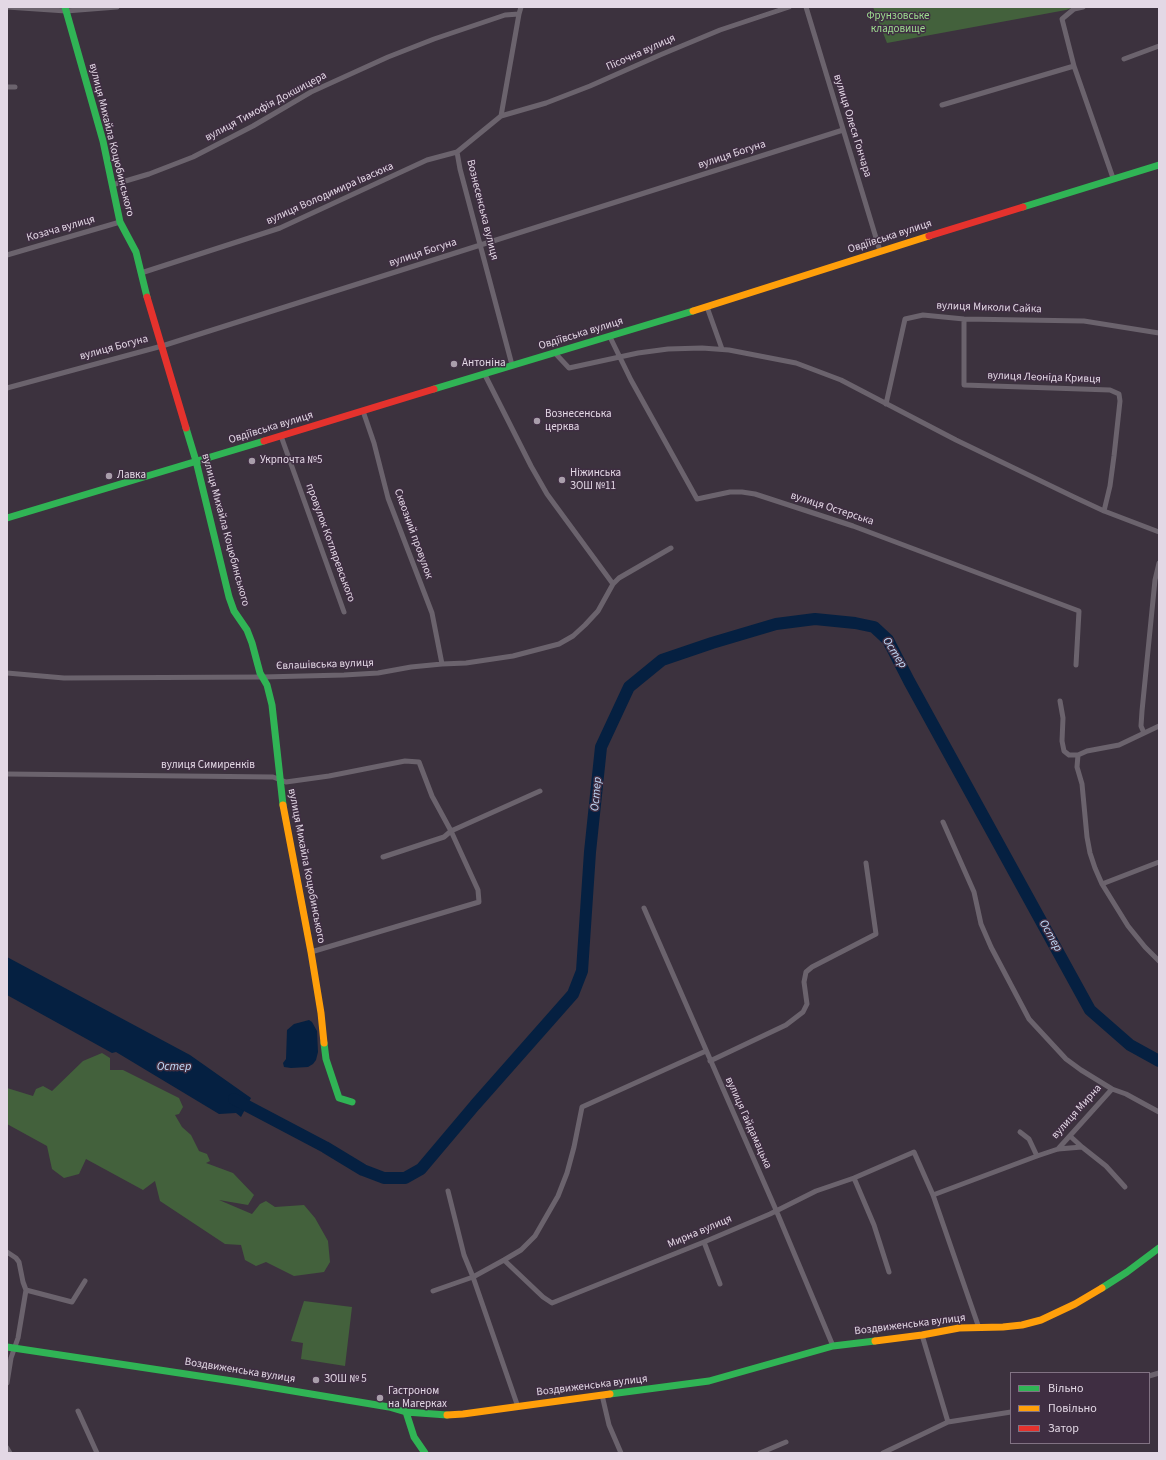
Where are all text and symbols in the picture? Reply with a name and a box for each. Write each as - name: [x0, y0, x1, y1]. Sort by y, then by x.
- park label: Фрунзовське кладовище: [866, 10, 930, 36]
- street label: Пісочна вулиця: [604, 32, 678, 74]
- street label: вулиця Михайла Коцюбинського: [86, 62, 136, 218]
- street label: вулиця Тимофія Докшицера: [203, 69, 329, 145]
- street label: вулиця Олеся Гончара: [830, 73, 874, 179]
- street label: вулиця Богуна: [697, 138, 767, 172]
- street label: Вознесенська вулиця: [463, 158, 501, 262]
- street label: вулиця Володимира Івасюка: [264, 160, 396, 228]
- street label: Козача вулиця: [25, 213, 97, 245]
- street label: Овдіївська вулиця: [846, 217, 934, 257]
- street label: вулиця Богуна: [388, 236, 458, 270]
- street label: вулиця Миколи Сайка: [936, 300, 1042, 316]
- street label: Овдіївська вулиця: [537, 315, 625, 353]
- street label: вулиця Богуна: [78, 333, 150, 363]
- place label: Антоніна: [462, 357, 506, 371]
- marker: Антоніна: [449, 359, 459, 369]
- street label: вулиця Леоніда Кривця: [987, 369, 1101, 387]
- place label: Вознесенська церква: [545, 408, 612, 434]
- street label: Овдіївська вулиця: [227, 409, 315, 447]
- marker: Вознесенська церква: [532, 416, 542, 426]
- street label: вулиця Михайла Коцюбинського: [198, 452, 252, 608]
- place label: Укрпочта №5: [260, 454, 322, 468]
- marker: Укрпочта №5: [247, 456, 257, 466]
- place label: Ніжинська ЗОШ №11: [570, 467, 621, 493]
- place label: Лавка: [117, 469, 146, 483]
- marker: Лавка: [104, 471, 114, 481]
- marker: Ніжинська ЗОШ №11: [557, 475, 567, 485]
- street label: провулок Котляревського: [302, 482, 358, 604]
- street label: Сквозний провулок: [391, 487, 435, 581]
- street label: вулиця Остерська: [789, 489, 875, 529]
- water label: Остер: [879, 635, 909, 671]
- street label: Євлашівська вулиця: [276, 657, 374, 673]
- street label: вулиця Симиренків: [161, 759, 255, 773]
- water label: Остер: [588, 776, 606, 812]
- street label: вулиця Михайла Коцюбинського: [284, 787, 328, 945]
- water label: Остер: [1035, 917, 1065, 955]
- water label: Остер: [157, 1060, 191, 1074]
- street label: вулиця Гайдамацька: [722, 1075, 774, 1171]
- street label: вулиця Мирна: [1049, 1082, 1105, 1142]
- street label: Мирна вулиця: [666, 1213, 734, 1251]
- street label: Воздвиженська вулиця: [854, 1312, 966, 1338]
- street label: Воздвиженська вулиця: [184, 1356, 296, 1386]
- legend: [1010, 1372, 1150, 1444]
- place label: ЗОШ № 5: [324, 1373, 367, 1387]
- street label: Воздвиженська вулиця: [536, 1373, 648, 1399]
- marker: ЗОШ № 5: [311, 1375, 321, 1385]
- text: Вільно: [1048, 1380, 1084, 1397]
- place label: Гастроном на Магерках: [388, 1385, 447, 1411]
- marker: Гастроном на Магерках: [375, 1393, 385, 1403]
- text: Повільно: [1048, 1400, 1097, 1417]
- text: Затор: [1048, 1420, 1079, 1437]

